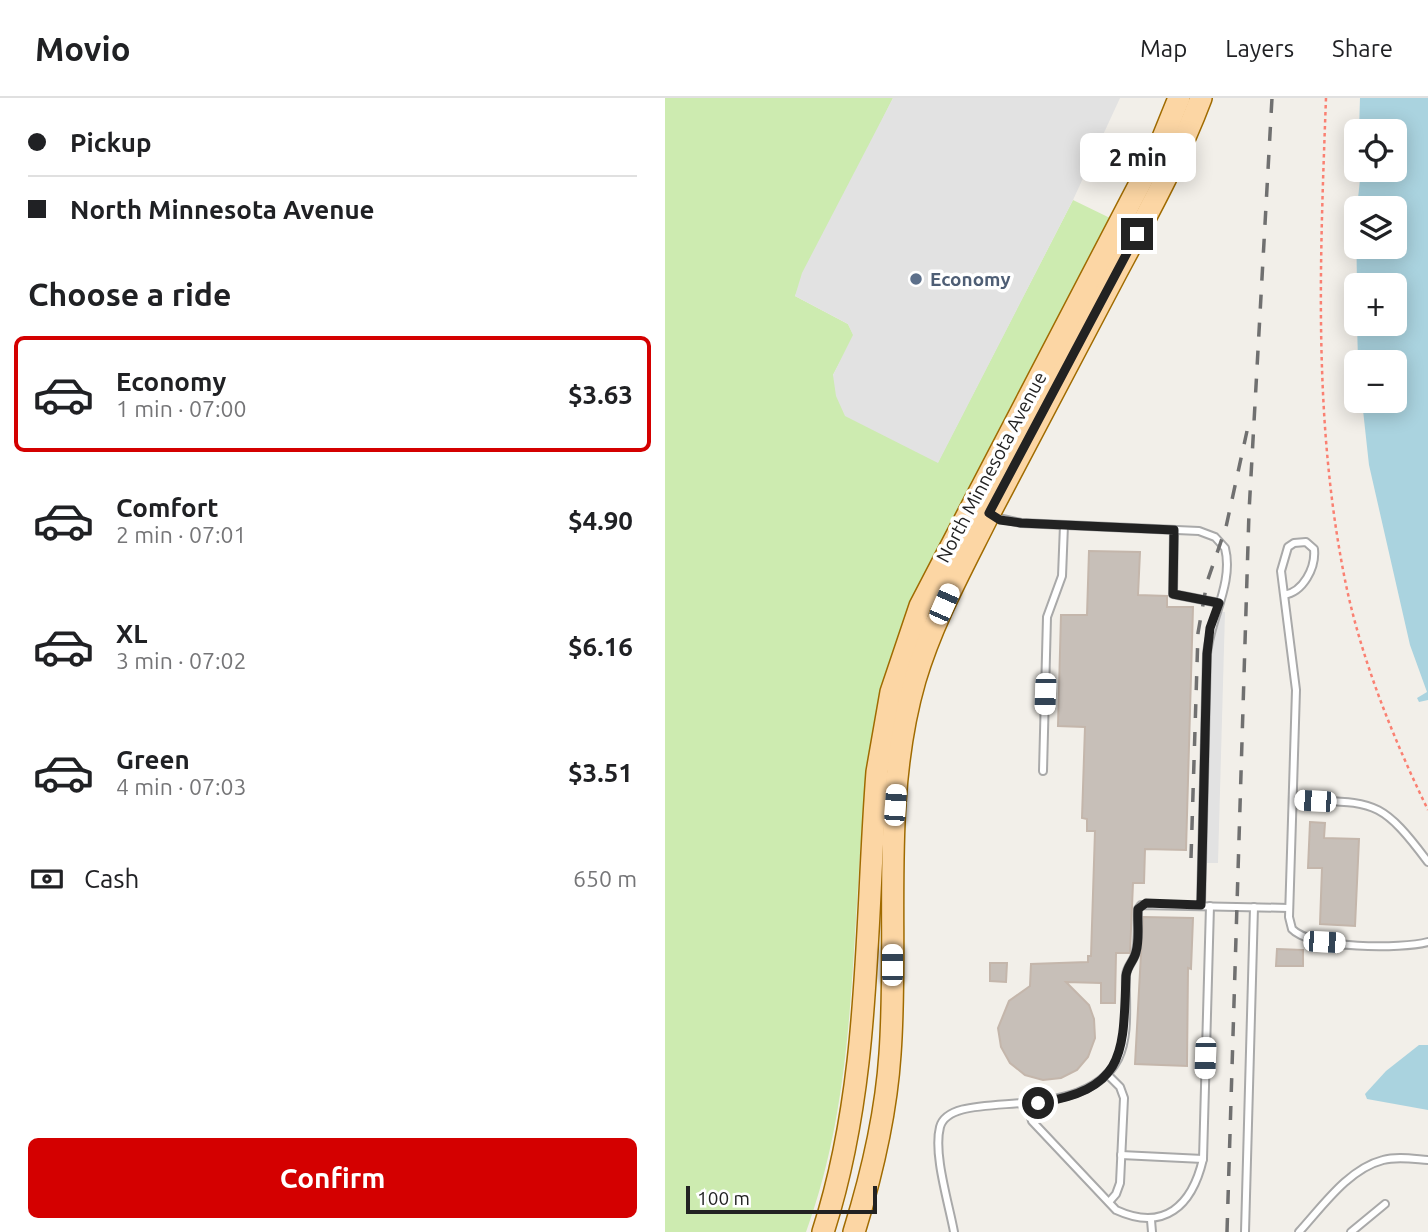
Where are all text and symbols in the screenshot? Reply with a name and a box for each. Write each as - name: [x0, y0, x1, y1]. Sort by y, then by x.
- text: Movio: [35, 30, 131, 67]
- text: Map: [1140, 35, 1187, 62]
- text: Layers: [1225, 35, 1294, 62]
- text: Share: [1332, 35, 1393, 62]
- map controls: [1344, 119, 1407, 413]
- button: locate: [1344, 119, 1407, 182]
- text: Pickup: [70, 128, 152, 157]
- callout: 2 min: [1079, 132, 1195, 181]
- text: 2 min: [1109, 145, 1167, 170]
- text: North Minnesota Avenue: [70, 195, 375, 224]
- button: layers: [1344, 196, 1407, 259]
- route end: [1121, 218, 1153, 250]
- place label: Economy: [930, 268, 1011, 290]
- marker: Economy: [908, 271, 924, 287]
- button: +: [1344, 273, 1407, 336]
- text: Choose a ride: [28, 276, 231, 312]
- button: −: [1344, 350, 1407, 413]
- icon: car: [32, 363, 95, 426]
- text: Economy: [116, 367, 226, 396]
- street label: North Minnesota Avenue: [931, 368, 1051, 566]
- text: $3.63: [568, 380, 633, 409]
- text: 1 min · 07:00: [116, 396, 247, 421]
- icon: car: [32, 489, 95, 552]
- text: Comfort: [116, 493, 219, 522]
- text: $4.90: [568, 506, 633, 535]
- text: 2 min · 07:01: [116, 522, 247, 547]
- car: [926, 581, 963, 627]
- icon: car: [32, 615, 95, 678]
- text: XL: [116, 619, 147, 648]
- text: $6.16: [568, 632, 633, 661]
- text: 3 min · 07:02: [116, 648, 247, 673]
- car: [1034, 673, 1057, 715]
- icon: car: [32, 741, 95, 804]
- text: Green: [116, 745, 190, 774]
- text: $3.51: [568, 758, 633, 787]
- text: 4 min · 07:03: [116, 774, 247, 799]
- car: [884, 783, 907, 827]
- car: [1294, 789, 1337, 813]
- icon: cash: [28, 860, 66, 898]
- text: Cash: [84, 864, 139, 893]
- text: 650 m: [573, 866, 637, 891]
- car: [1303, 930, 1346, 954]
- car: [882, 944, 903, 986]
- car: [1194, 1037, 1217, 1079]
- route start: [1022, 1087, 1054, 1119]
- button: Confirm: [28, 1138, 637, 1218]
- scale bar: [686, 1183, 877, 1215]
- text: 100 m: [697, 1187, 750, 1209]

